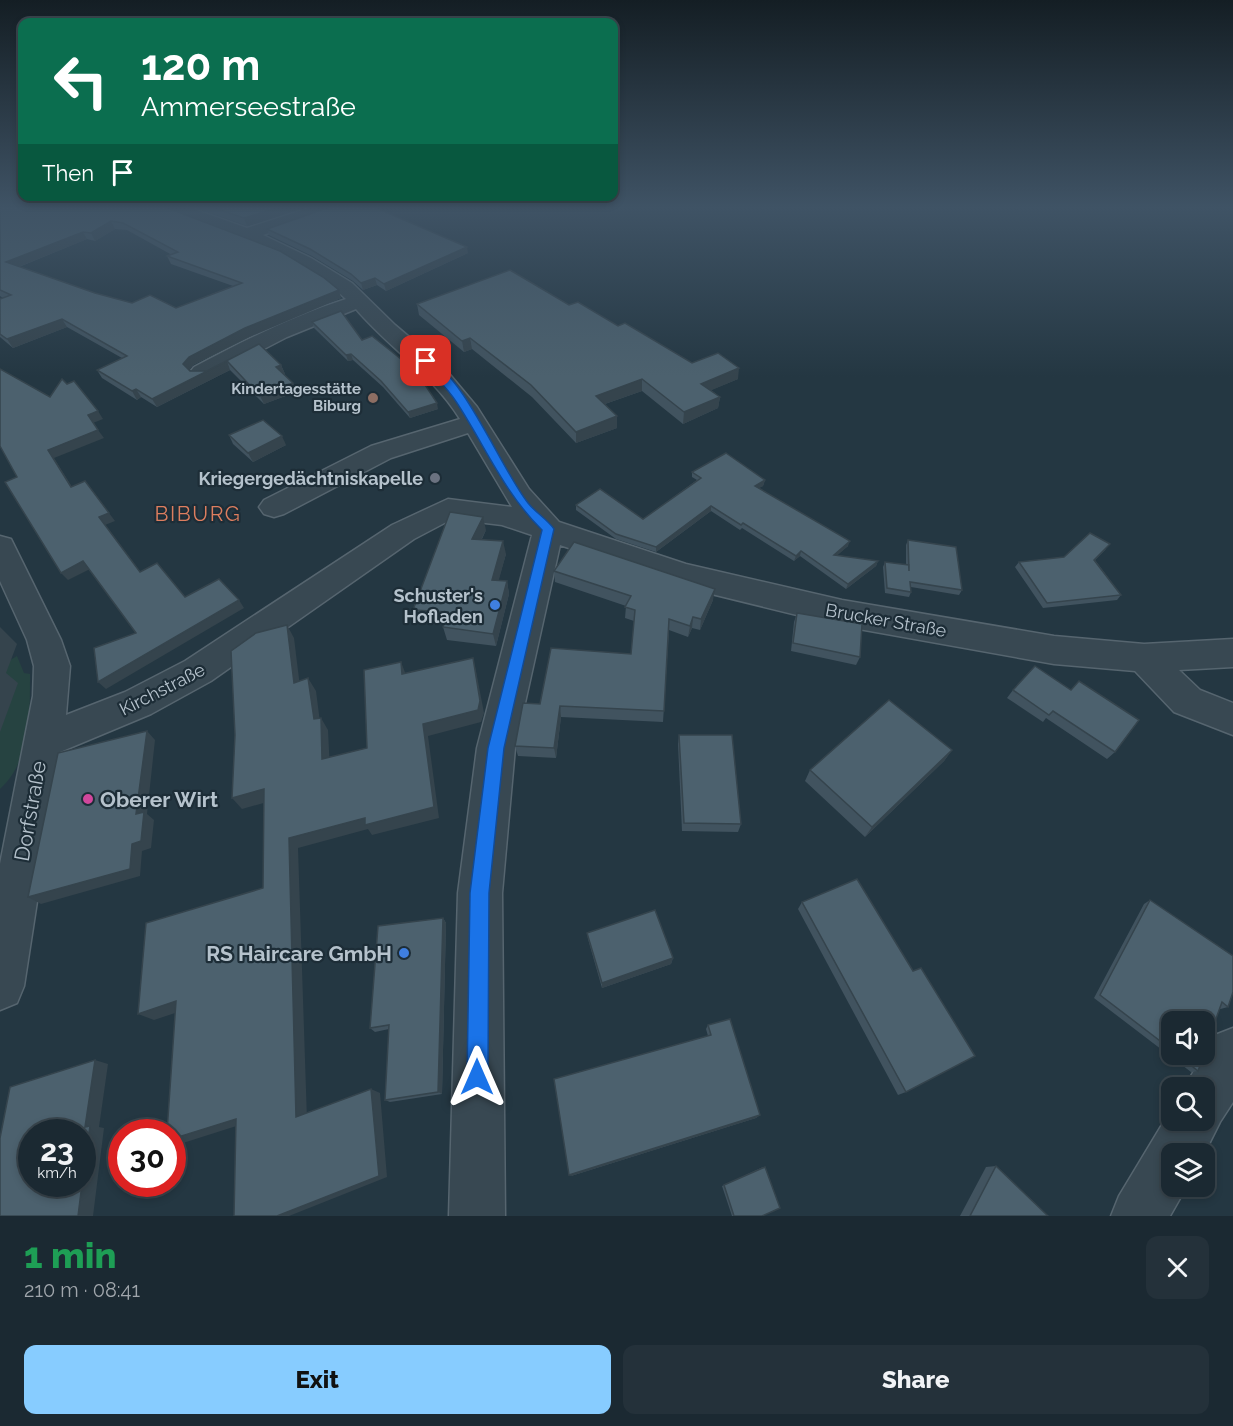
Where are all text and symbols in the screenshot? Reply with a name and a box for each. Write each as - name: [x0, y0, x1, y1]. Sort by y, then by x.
- text: 120 m: [141, 41, 260, 90]
- icon: left: [42, 42, 120, 120]
- text: Ammerseestraße: [141, 91, 356, 122]
- icon: arrive: [106, 156, 139, 189]
- text: Then: [42, 160, 94, 186]
- pin: [400, 335, 451, 386]
- icon: arrive: [409, 344, 442, 377]
- place label: Kindertagesstätte Biburg: [231, 380, 361, 415]
- marker: Kindertagesstätte Biburg: [366, 391, 380, 405]
- place label: Kriegergedächtniskapelle: [198, 468, 423, 489]
- marker: Kriegergedächtniskapelle: [428, 471, 442, 485]
- district label: BIBURG: [155, 501, 241, 526]
- place label: Schuster's Hofladen: [393, 585, 483, 627]
- marker: Schuster's Hofladen: [488, 598, 502, 612]
- street label: Brucker Straße: [824, 599, 948, 641]
- street label: Kirchstraße: [116, 658, 209, 720]
- street label: Dorfstraße: [9, 759, 51, 863]
- place label: Oberer Wirt: [100, 787, 218, 812]
- marker: Oberer Wirt: [81, 792, 95, 806]
- place label: RS Haircare GmbH: [206, 941, 392, 966]
- marker: RS Haircare GmbH: [397, 946, 411, 960]
- map controls: [1161, 1011, 1215, 1197]
- button: sound: [1161, 1011, 1215, 1065]
- position arrow: [445, 1045, 509, 1109]
- button: search: [1161, 1077, 1215, 1131]
- speed limit sign: 30: [108, 1119, 186, 1197]
- text: 23: [40, 1133, 74, 1168]
- button: layers: [1161, 1143, 1215, 1197]
- text: km/h: [37, 1164, 77, 1182]
- text: 1 min: [24, 1234, 116, 1276]
- button: close: [1146, 1236, 1209, 1299]
- text: 210 m · 08:41: [24, 1278, 140, 1302]
- button: Exit: [24, 1345, 611, 1414]
- button: Share: [623, 1345, 1209, 1414]

